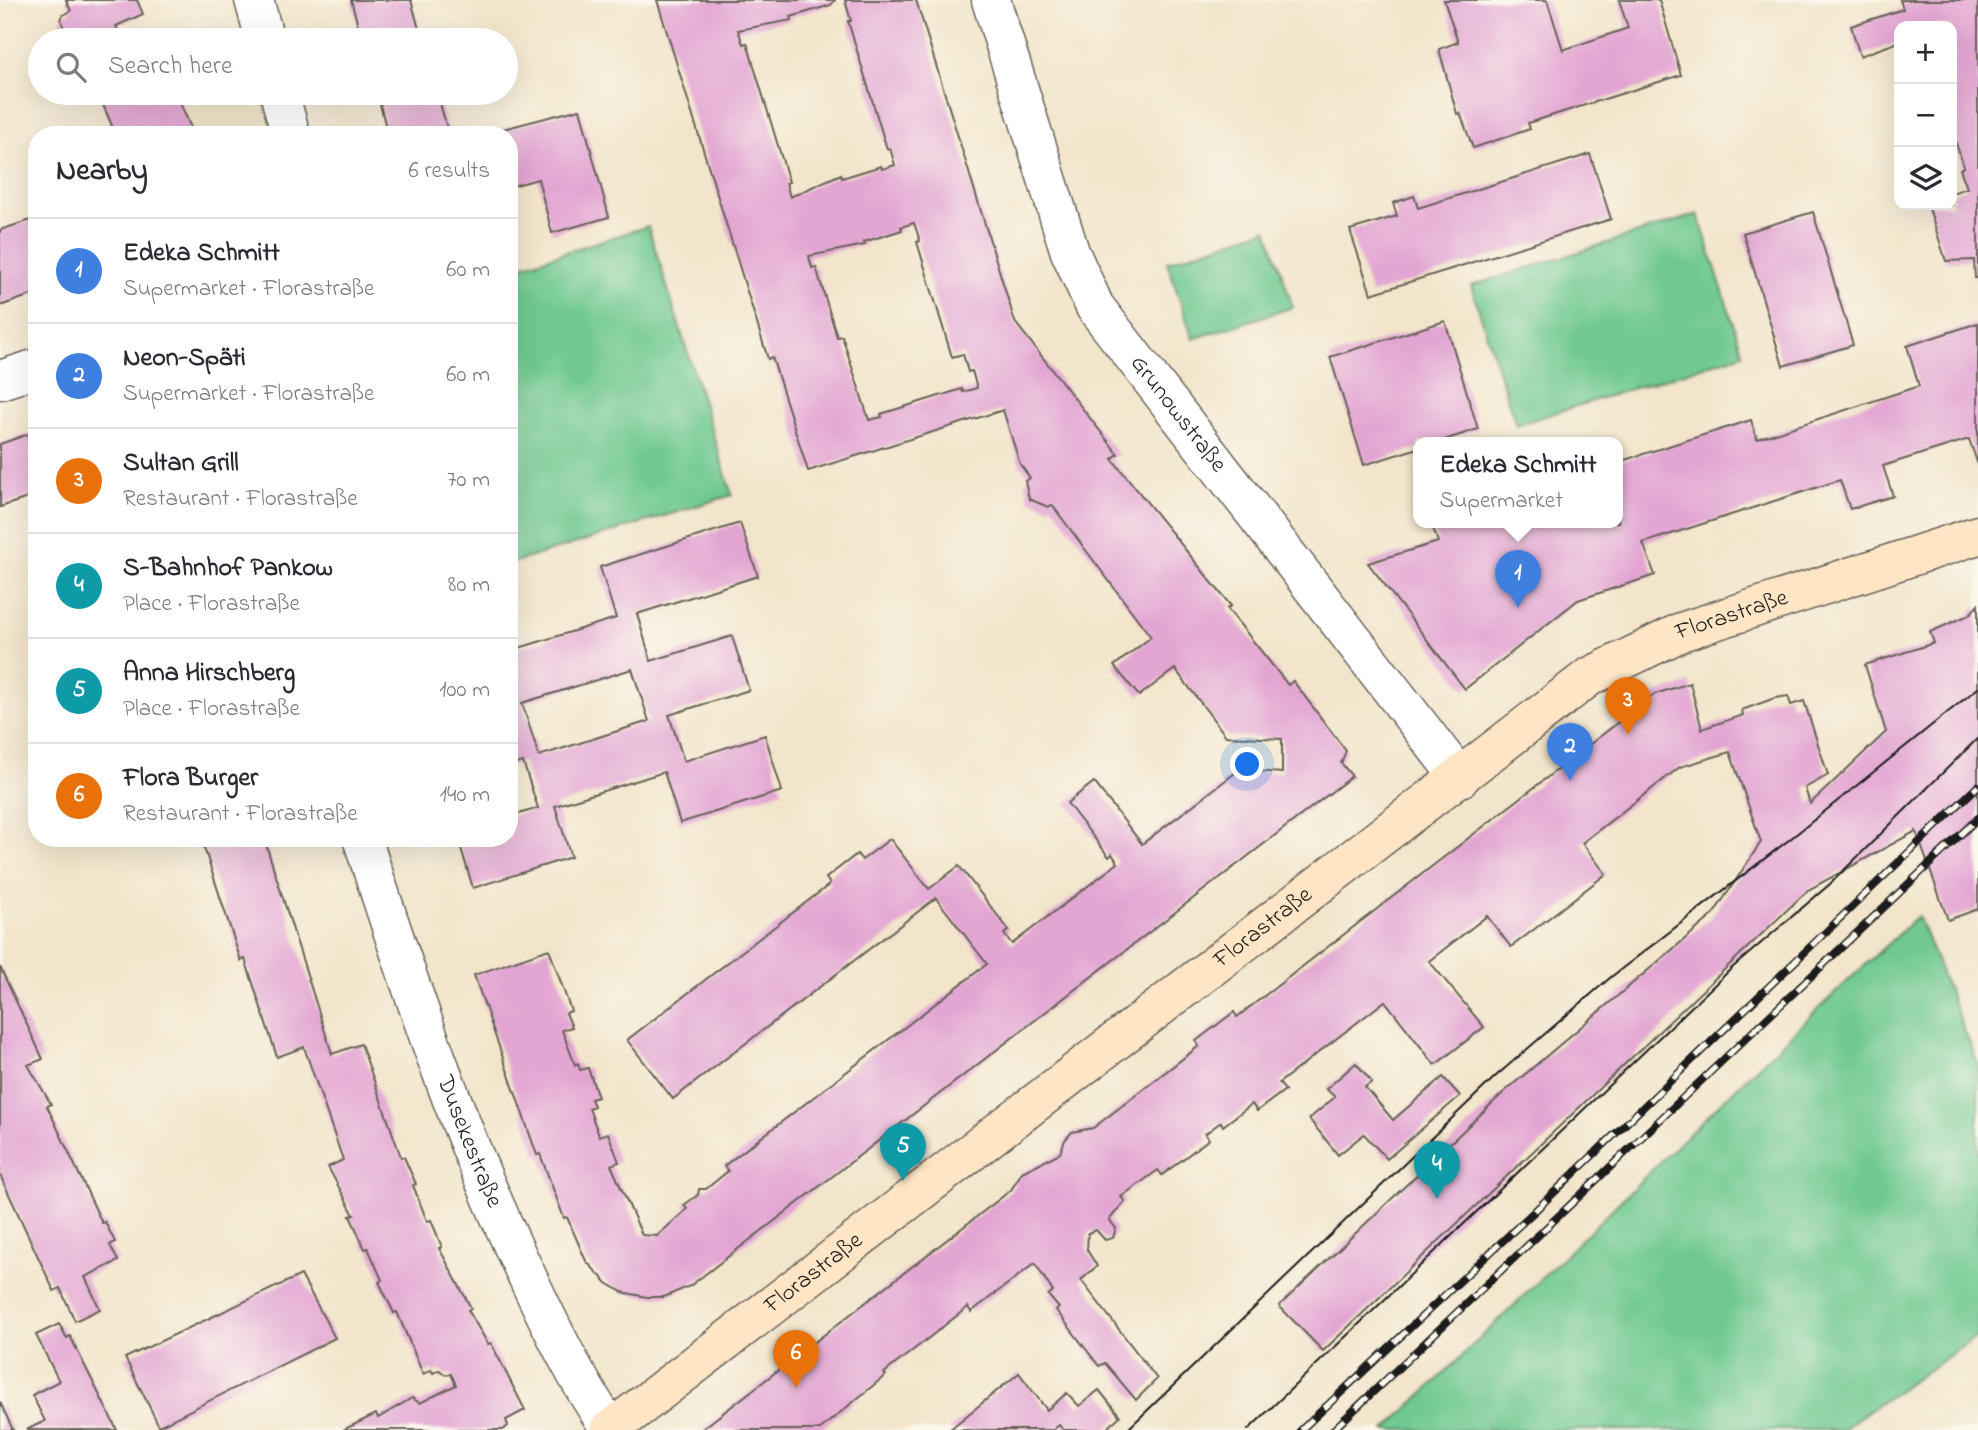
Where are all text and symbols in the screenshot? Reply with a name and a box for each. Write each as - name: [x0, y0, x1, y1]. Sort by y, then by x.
- map controls: [1894, 21, 1957, 210]
- button: +: [1894, 21, 1957, 84]
- search box: [28, 28, 518, 105]
- icon: search: [52, 48, 90, 86]
- text: Search here: [108, 48, 233, 86]
- button: −: [1894, 84, 1957, 147]
- button: layers: [1894, 147, 1957, 210]
- text: Nearby: [56, 150, 148, 194]
- text: 6 results: [409, 155, 490, 188]
- text: Edeka Schmitt: [123, 235, 280, 273]
- text: 1: [75, 254, 83, 287]
- text: 60 m: [446, 254, 490, 287]
- text: Supermarket · Florastraße: [123, 273, 374, 306]
- text: Neon-Späti: [123, 340, 246, 378]
- street label: Grunowstraße: [1121, 348, 1235, 480]
- text: 2: [73, 359, 85, 392]
- text: 60 m: [446, 359, 490, 392]
- text: Supermarket · Florastraße: [123, 378, 374, 411]
- popup: [1413, 437, 1623, 528]
- text: Sultan Grill: [123, 445, 239, 483]
- text: Edeka Schmitt: [1440, 447, 1596, 485]
- text: 3: [74, 464, 84, 497]
- text: 70 m: [447, 464, 490, 497]
- text: Restaurant · Florastraße: [123, 483, 358, 516]
- text: Supermarket: [1440, 485, 1563, 518]
- text: S-Bahnhof Pankow: [123, 550, 333, 588]
- pin: 1: [1495, 550, 1541, 608]
- text: 4: [74, 569, 84, 602]
- text: 80 m: [448, 569, 490, 602]
- street label: Florastraße: [1670, 581, 1793, 650]
- text: Place · Florastraße: [123, 588, 300, 621]
- text: Anna Hirschberg: [123, 655, 295, 693]
- text: 5: [72, 674, 86, 707]
- text: 100 m: [439, 674, 490, 707]
- pin: 3: [1605, 677, 1651, 735]
- text: Place · Florastraße: [123, 693, 300, 726]
- pin: 2: [1547, 723, 1593, 781]
- your location: [1230, 747, 1264, 781]
- text: Flora Burger: [123, 760, 258, 798]
- text: 6: [74, 779, 84, 812]
- text: 140 m: [440, 779, 490, 812]
- text: Restaurant · Florastraße: [123, 798, 358, 831]
- street label: Florastraße: [1205, 878, 1320, 978]
- street label: Dusekestraße: [427, 1070, 511, 1213]
- pin: 5: [880, 1123, 926, 1181]
- pin: 4: [1414, 1141, 1460, 1199]
- street label: Florastraße: [756, 1224, 871, 1323]
- pin: 6: [773, 1330, 819, 1388]

